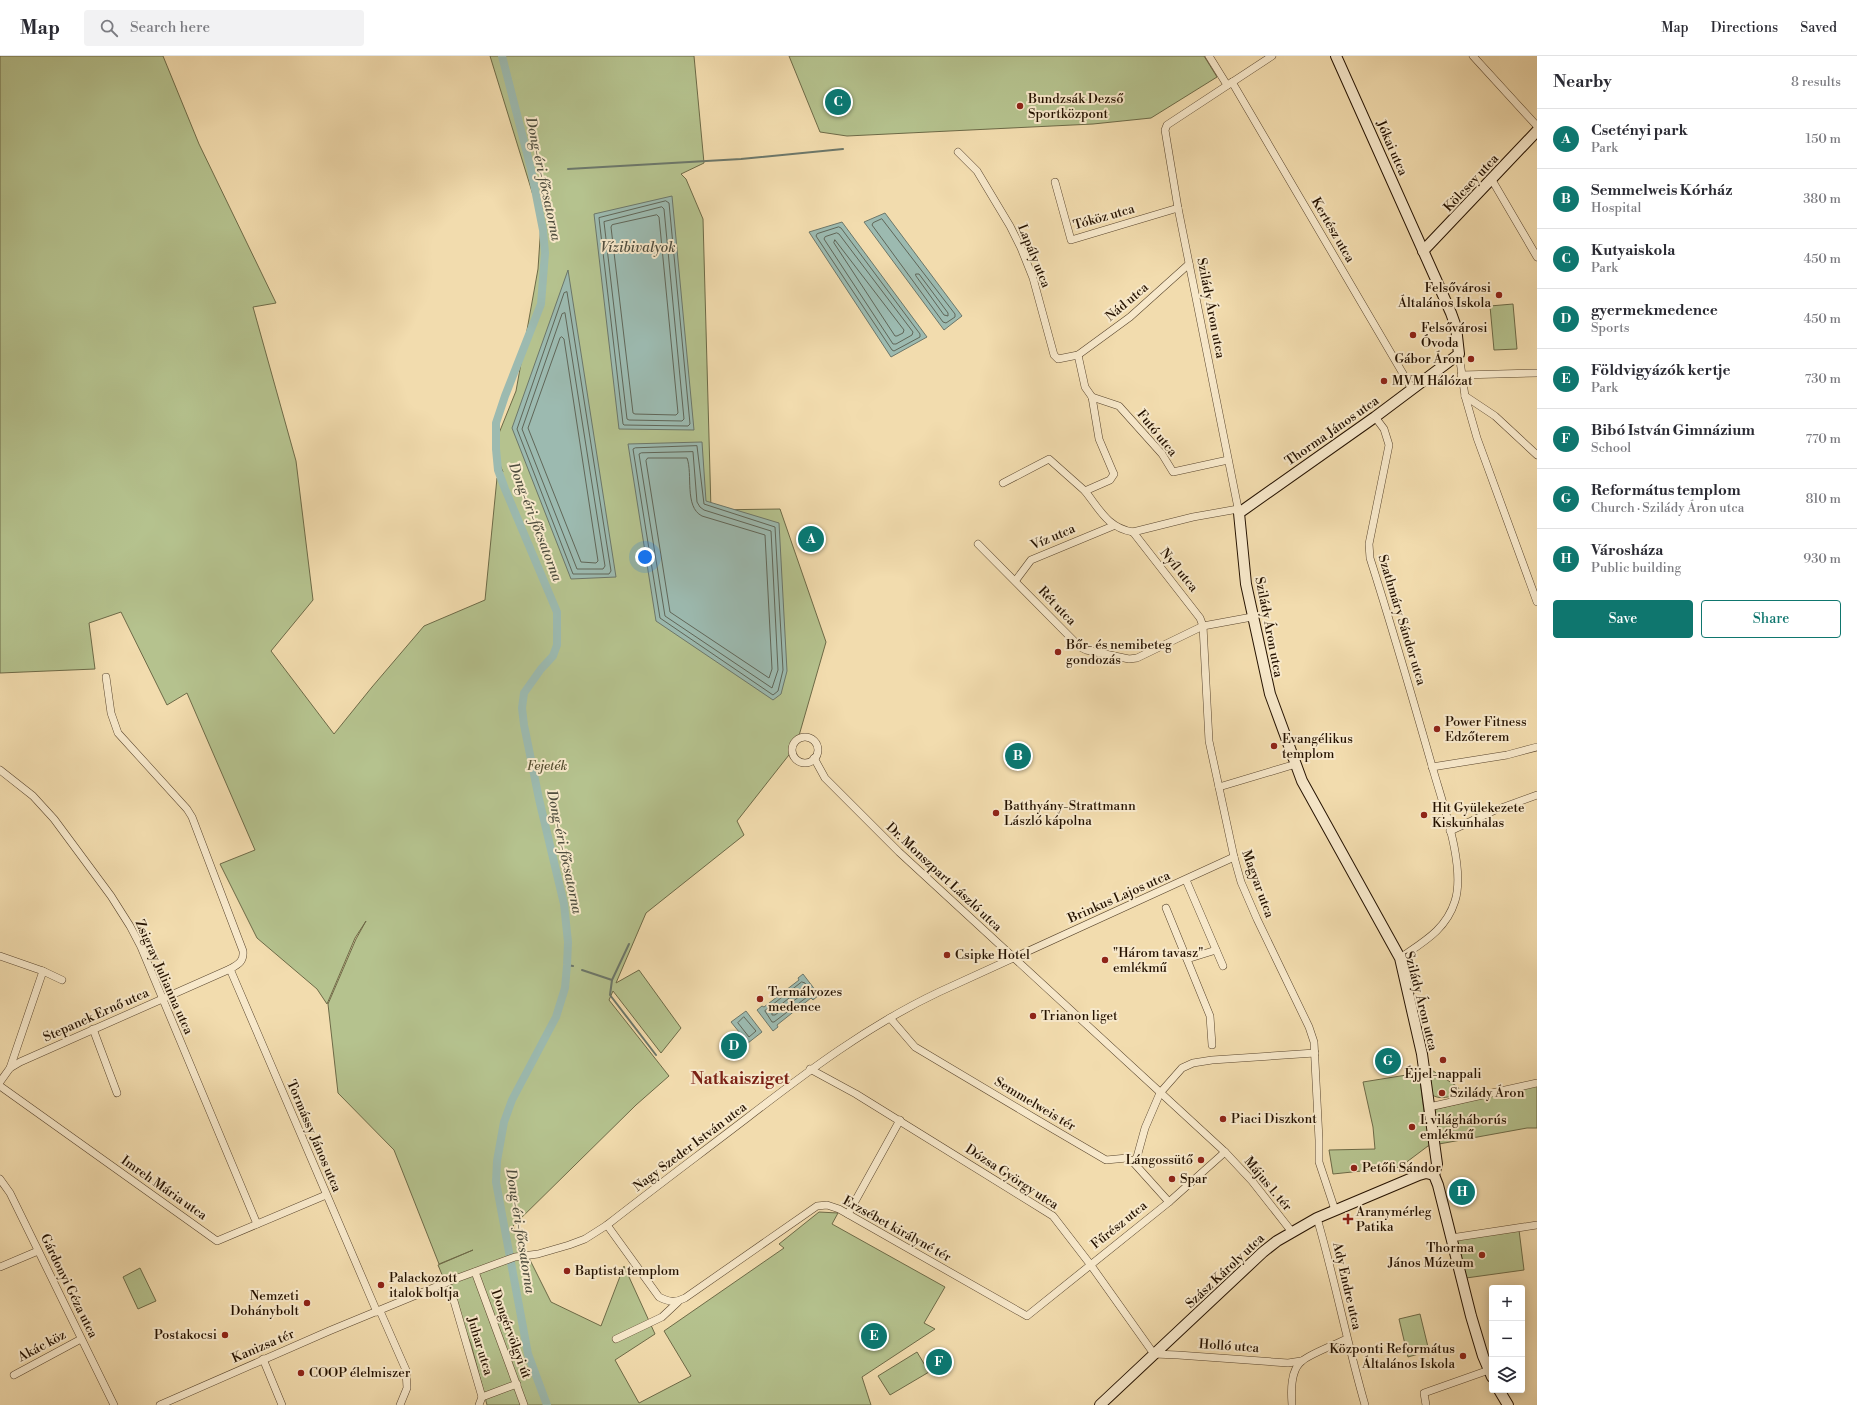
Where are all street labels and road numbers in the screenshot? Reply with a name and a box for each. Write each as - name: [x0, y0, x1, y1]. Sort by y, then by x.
- street label: Jókai utca: [1372, 117, 1411, 178]
- street label: Kölcsey utca: [1440, 150, 1502, 215]
- street label: Kertész utca: [1308, 195, 1358, 266]
- street label: Tóköz utca: [1071, 200, 1137, 233]
- street label: Lapály utca: [1014, 222, 1054, 291]
- street label: Szilády Áron utca: [1193, 256, 1230, 360]
- street label: Nád utca: [1102, 279, 1152, 325]
- street label: Thorma János utca: [1282, 392, 1382, 469]
- street label: Futó utca: [1133, 406, 1181, 460]
- street label: Víz utca: [1027, 520, 1078, 554]
- street label: Nyíl utca: [1156, 545, 1202, 595]
- street label: Szathmáry Sándor utca: [1375, 553, 1430, 688]
- street label: Szilády Áron utca: [1251, 575, 1288, 679]
- street label: Rét utca: [1035, 583, 1080, 629]
- street label: Dr. Monszpart László utca: [883, 819, 1006, 935]
- street label: Magyar utca: [1238, 848, 1278, 920]
- street label: Brinkus Lajos utca: [1065, 867, 1173, 927]
- street label: Zsigray Julianna utca: [131, 917, 197, 1037]
- street label: Szilády Áron utca: [1401, 949, 1442, 1053]
- street label: Stepanek Ernő utca: [41, 984, 152, 1045]
- street label: Semmelweis tér: [991, 1073, 1079, 1135]
- street label: Tormássy János utca: [283, 1078, 345, 1195]
- street label: Nagy Szeder István utca: [630, 1099, 750, 1195]
- street label: Dózsa György utca: [962, 1141, 1062, 1213]
- street label: Imreh Mária utca: [118, 1152, 210, 1224]
- street label: Május 1. tér: [1241, 1154, 1296, 1215]
- street label: Erzsébet királyné tér: [840, 1193, 954, 1266]
- street label: Fűrész utca: [1088, 1197, 1151, 1252]
- street label: Szász Károly utca: [1182, 1230, 1268, 1312]
- street label: Gárdonyi Géza utca: [37, 1231, 101, 1341]
- street label: Ady Endre utca: [1329, 1240, 1365, 1332]
- street label: Dongérvölgyi út: [487, 1287, 535, 1381]
- street label: Juhar utca: [463, 1314, 497, 1378]
- street label: Kanizsa tér: [229, 1325, 297, 1366]
- street label: Akác köz: [14, 1327, 69, 1366]
- street label: Holló utca: [1198, 1336, 1260, 1356]

